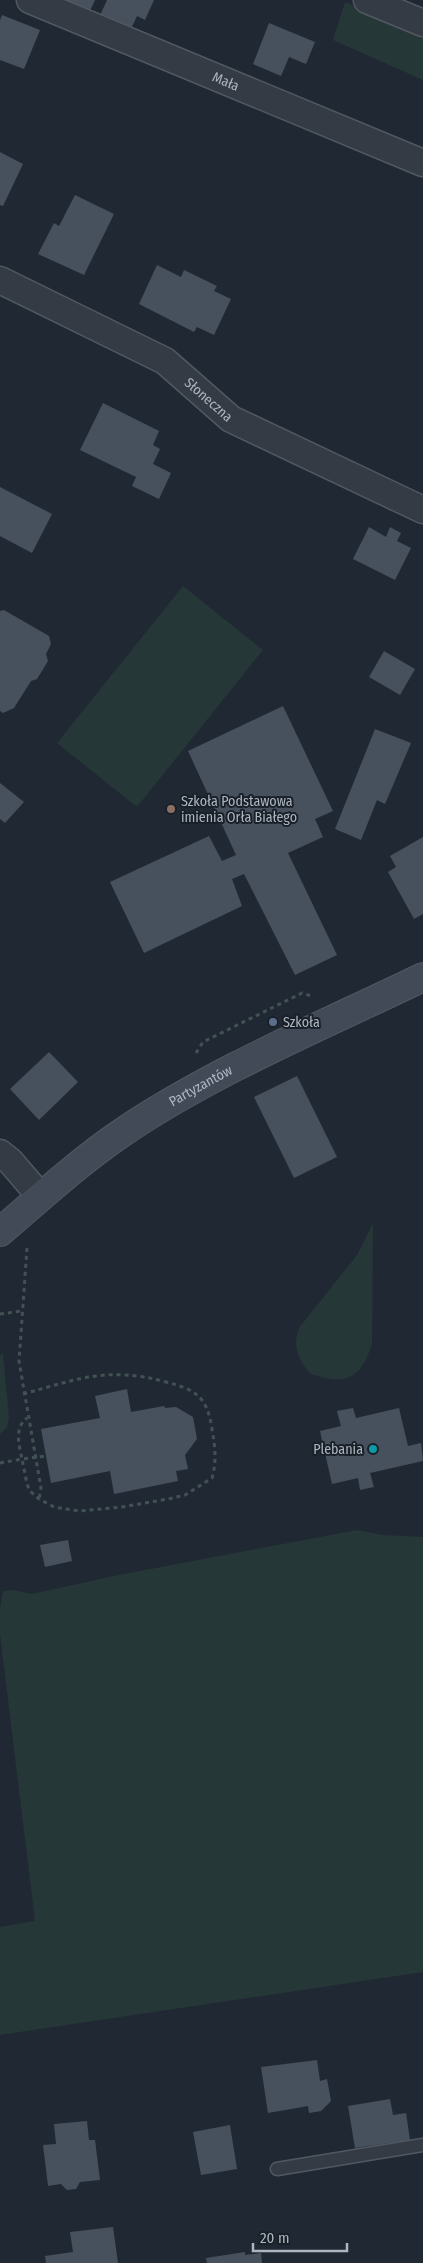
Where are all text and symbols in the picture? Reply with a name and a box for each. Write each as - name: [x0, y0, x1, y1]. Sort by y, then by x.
- street label: Mała: [210, 69, 242, 95]
- street label: Słoneczna: [181, 374, 236, 426]
- place label: Szkoła Podstawowa imienia Orła Białego: [181, 793, 297, 826]
- marker: Szkoła Podstawowa imienia Orła Białego: [165, 803, 177, 815]
- place label: Szkoła: [283, 1014, 320, 1031]
- marker: Szkoła: [267, 1016, 279, 1028]
- street label: Partyzantów: [166, 1062, 235, 1110]
- place label: Plebania: [313, 1441, 363, 1458]
- marker: Plebania: [367, 1443, 379, 1455]
- scale bar: [253, 2220, 347, 2252]
- text: 20 m: [260, 2229, 290, 2247]

